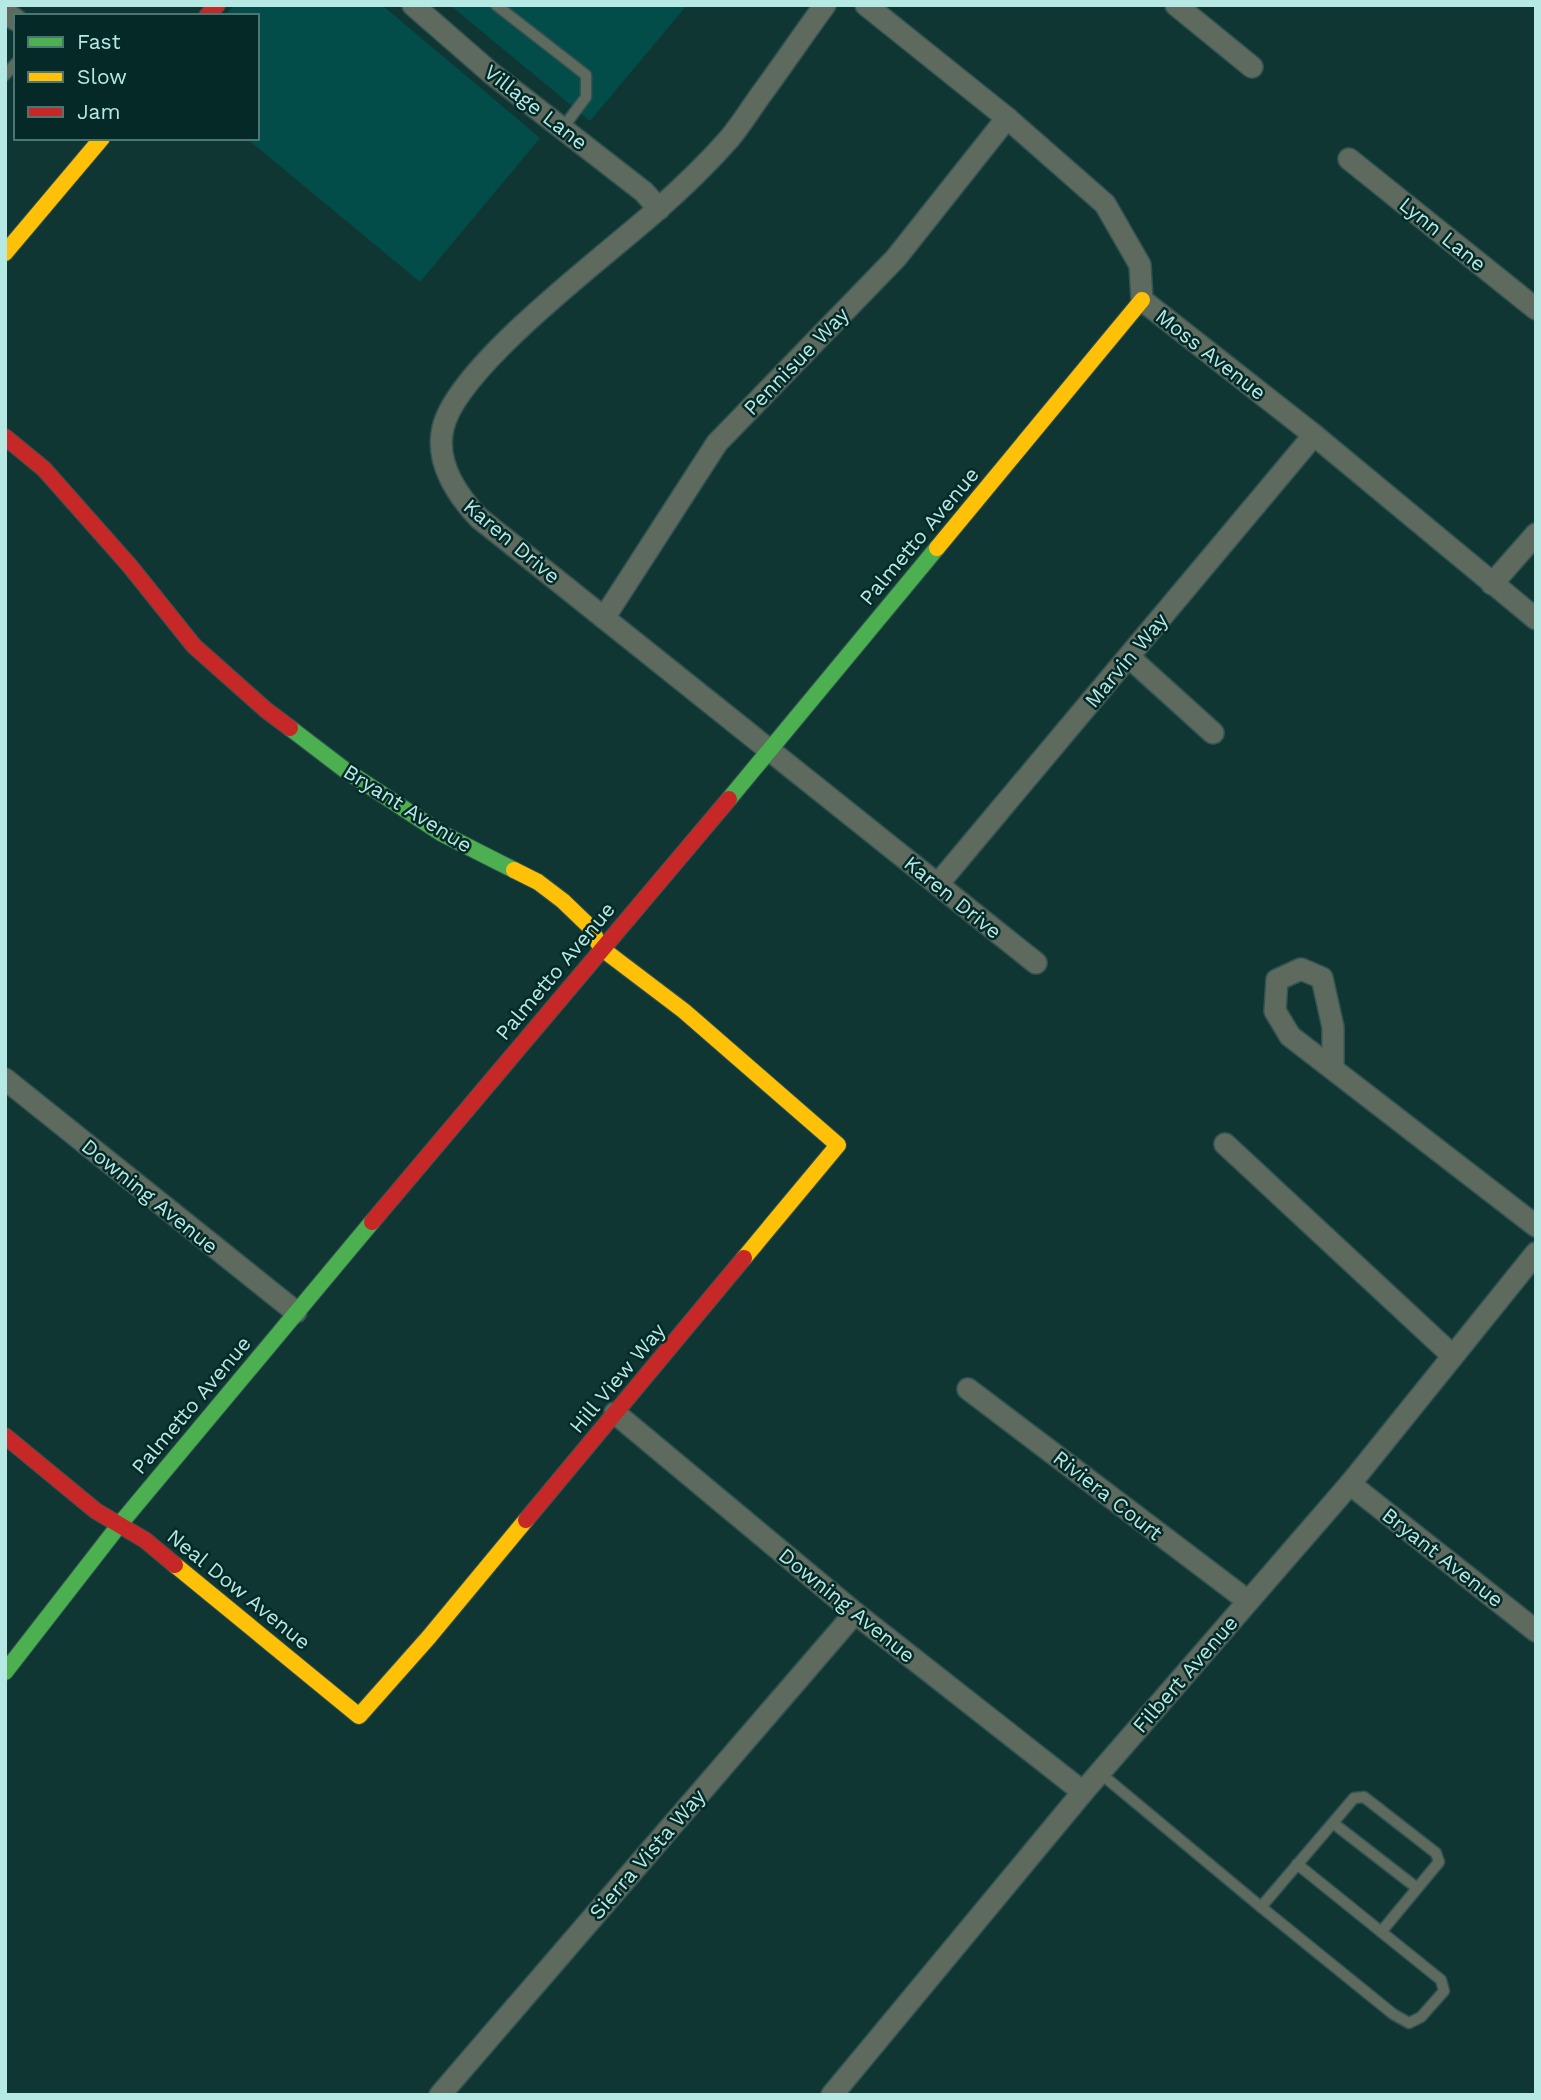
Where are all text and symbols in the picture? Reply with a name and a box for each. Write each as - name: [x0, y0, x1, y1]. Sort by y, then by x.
- legend: [14, 14, 259, 140]
- text: Fast: [77, 29, 121, 54]
- street label: Village Lane: [479, 59, 593, 155]
- text: Slow: [77, 64, 127, 89]
- text: Jam: [77, 99, 120, 124]
- street label: Lynn Lane: [1395, 191, 1491, 277]
- street label: Pennisue Way: [738, 302, 854, 420]
- street label: Moss Avenue: [1151, 303, 1271, 405]
- street label: Palmetto Avenue: [854, 462, 984, 610]
- street label: Karen Drive: [459, 493, 565, 589]
- street label: Marvin Way: [1079, 607, 1173, 712]
- street label: Bryant Avenue: [339, 758, 477, 858]
- street label: Karen Drive: [899, 850, 1007, 944]
- street label: Palmetto Avenue: [490, 897, 620, 1045]
- street label: Downing Avenue: [77, 1133, 223, 1259]
- street label: Hill View Way: [564, 1318, 670, 1438]
- street label: Palmetto Avenue: [126, 1331, 256, 1479]
- street label: Riviera Court: [1048, 1445, 1168, 1545]
- street label: Bryant Avenue: [1377, 1502, 1509, 1612]
- street label: Neal Dow Avenue: [162, 1524, 316, 1654]
- street label: Downing Avenue: [774, 1542, 920, 1668]
- street label: Filbert Avenue: [1127, 1610, 1243, 1738]
- street label: Sierra Vista Way: [584, 1784, 710, 1924]

